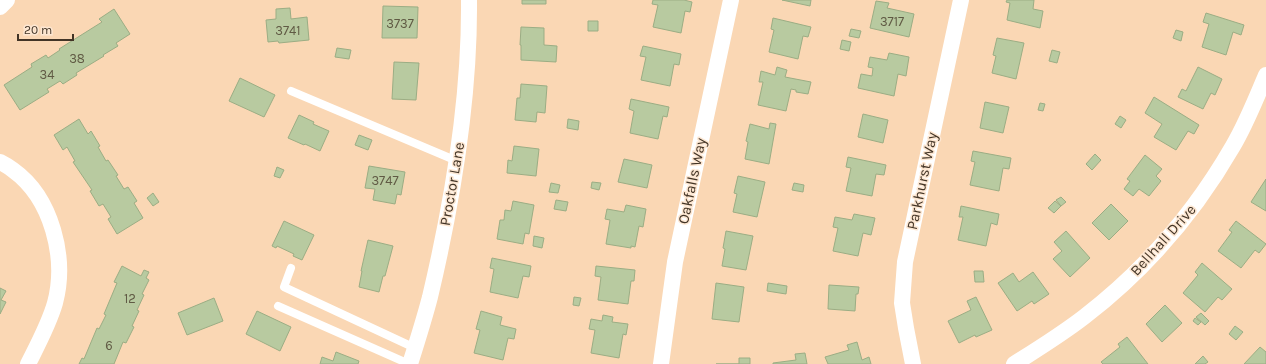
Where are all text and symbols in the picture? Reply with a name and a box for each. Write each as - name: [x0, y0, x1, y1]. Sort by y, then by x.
- house number: 3717: [880, 14, 904, 29]
- scale bar: [18, 16, 73, 42]
- house number: 3737: [386, 16, 414, 31]
- text: 20 m: [24, 23, 52, 37]
- house number: 3741: [275, 23, 301, 38]
- house number: 38: [69, 51, 85, 66]
- house number: 34: [40, 67, 54, 82]
- street label: Parkhurst Way: [903, 131, 941, 231]
- street label: Oakfalls Way: [674, 136, 710, 226]
- street label: Proctor Lane: [436, 141, 468, 227]
- house number: 3747: [371, 173, 399, 188]
- street label: Bellhall Drive: [1126, 201, 1200, 279]
- house number: 12: [124, 291, 136, 306]
- house number: 6: [105, 338, 113, 353]

